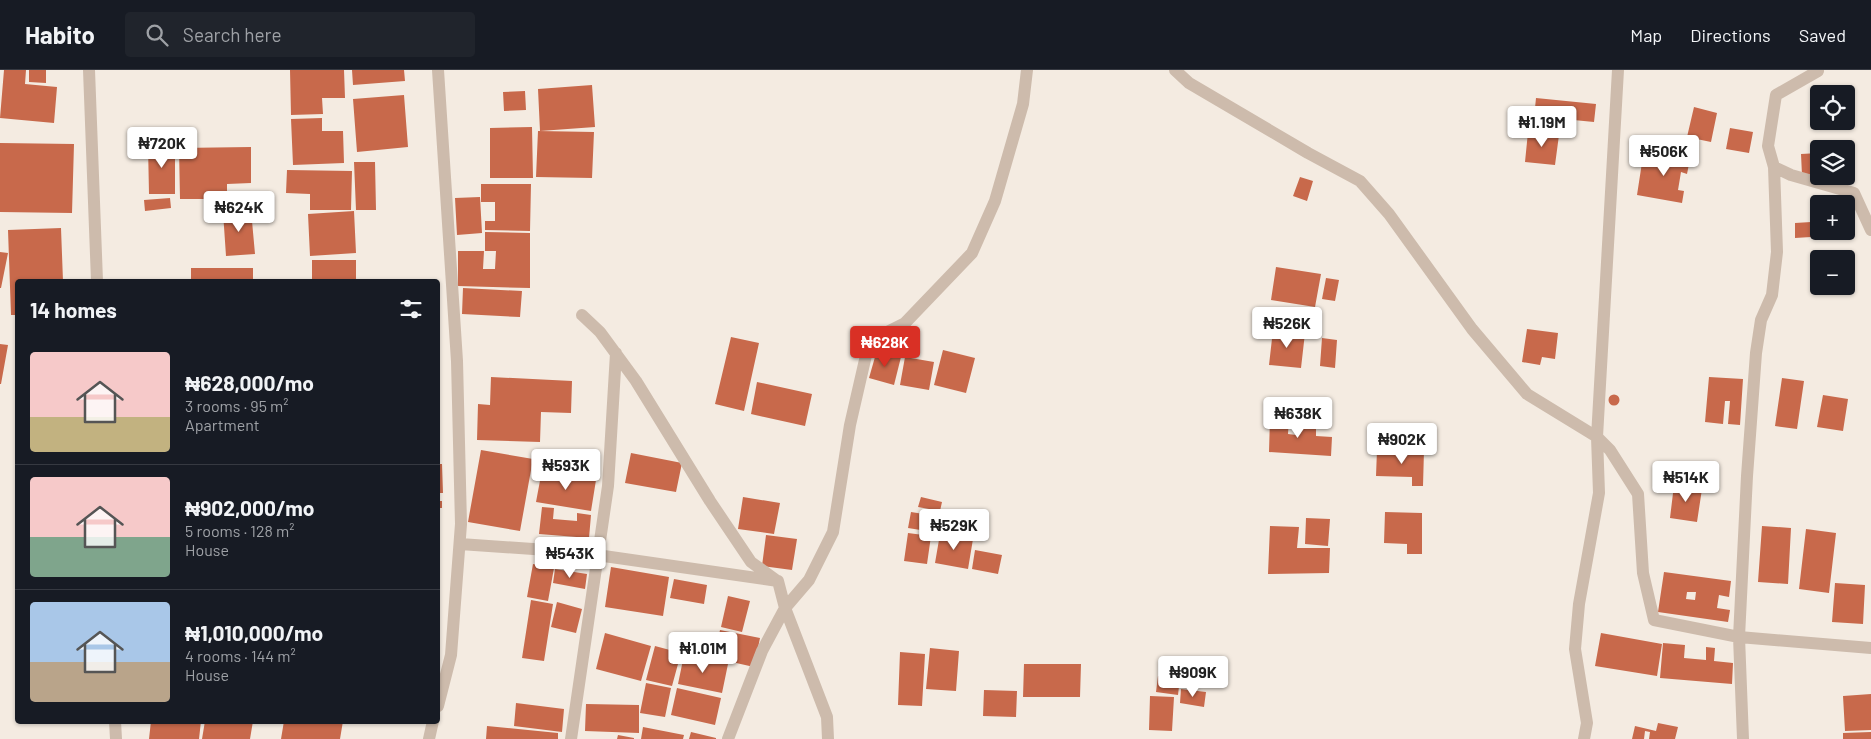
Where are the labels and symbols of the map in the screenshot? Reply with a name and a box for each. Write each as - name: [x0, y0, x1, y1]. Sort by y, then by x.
- pin: ₦1.19M: [1501, 106, 1583, 148]
- pin: ₦720K: [127, 126, 197, 169]
- pin: ₦506K: [1629, 134, 1699, 177]
- pin: ₦624K: [204, 190, 274, 233]
- pin: ₦526K: [1252, 306, 1322, 349]
- pin: ₦628K: [850, 326, 920, 368]
- pin: ₦638K: [1263, 396, 1333, 439]
- pin: ₦902K: [1367, 422, 1437, 465]
- pin: ₦593K: [531, 448, 601, 491]
- pin: ₦514K: [1651, 460, 1721, 503]
- pin: ₦529K: [919, 508, 989, 551]
- pin: ₦543K: [535, 536, 605, 579]
- pin: ₦1.01M: [662, 632, 744, 674]
- pin: ₦909K: [1158, 656, 1228, 698]

